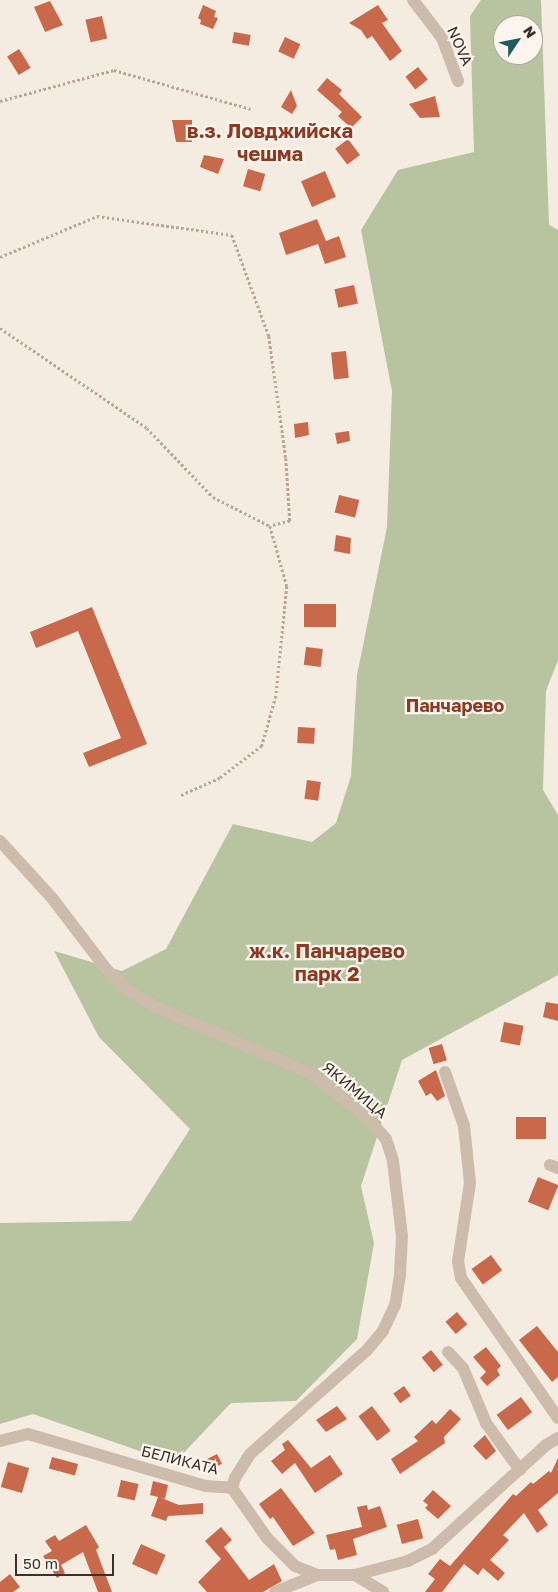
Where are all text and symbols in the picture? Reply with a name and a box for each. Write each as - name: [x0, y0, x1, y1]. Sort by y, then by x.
- north arrow: [493, 15, 543, 65]
- text: N: [520, 23, 540, 41]
- street label: NOVA: [443, 24, 477, 68]
- district label: в.з. Ловджийска чешма: [187, 119, 353, 166]
- district label: Панчарево: [406, 694, 504, 716]
- district label: ж.к. Панчарево парк 2: [249, 938, 405, 985]
- street label: ЯКИМИЦА: [319, 1058, 391, 1122]
- street label: БЕЛИКАТА: [139, 1442, 221, 1478]
- scale bar: [18, 1544, 116, 1576]
- text: 50 m: [23, 1554, 58, 1572]

